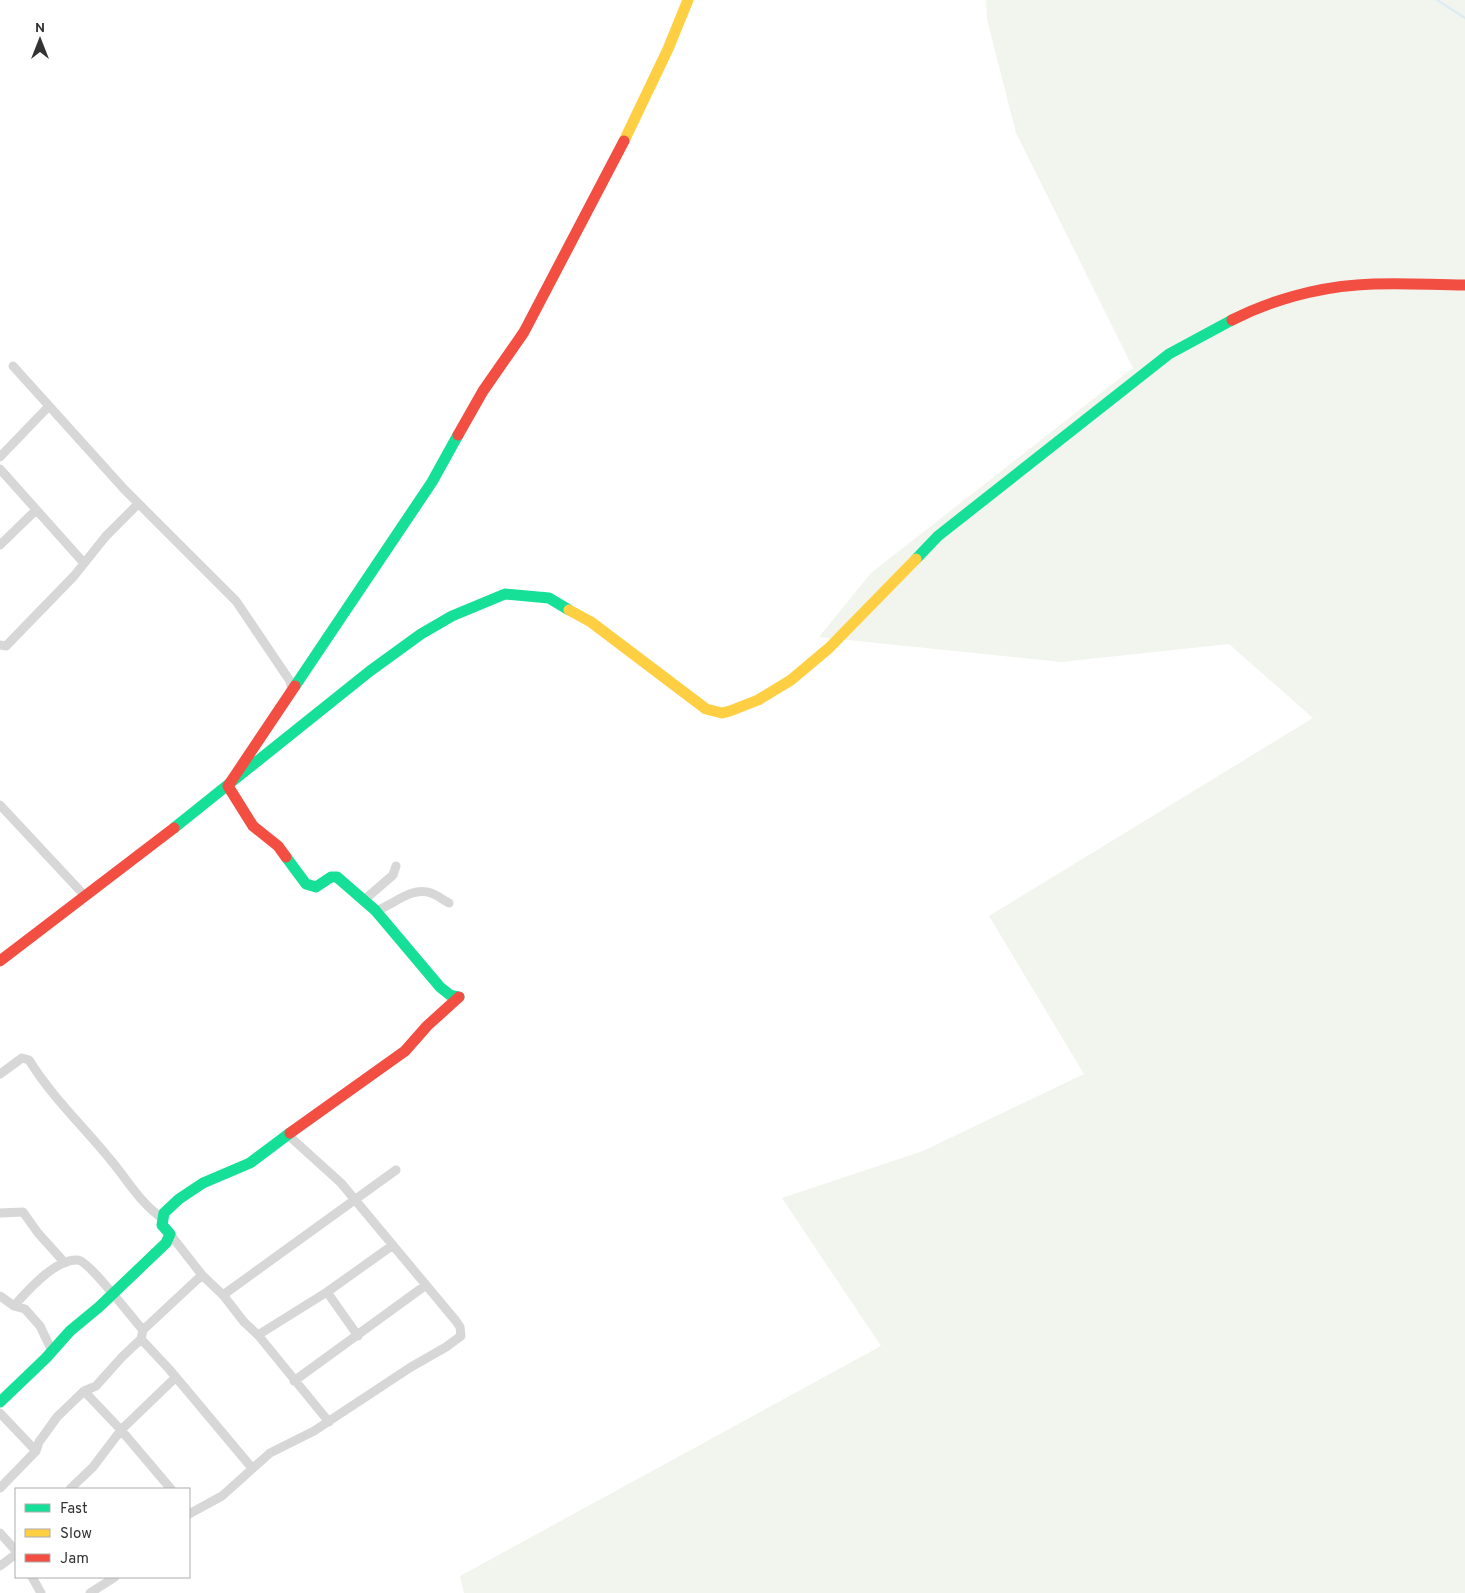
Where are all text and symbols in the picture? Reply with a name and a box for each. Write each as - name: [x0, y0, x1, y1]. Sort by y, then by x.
- north arrow: [15, 15, 65, 65]
- text: N: [35, 20, 45, 37]
- legend: [15, 1488, 190, 1578]
- text: Fast: [60, 1500, 88, 1519]
- text: Slow: [60, 1525, 92, 1544]
- text: Jam: [60, 1550, 89, 1569]

